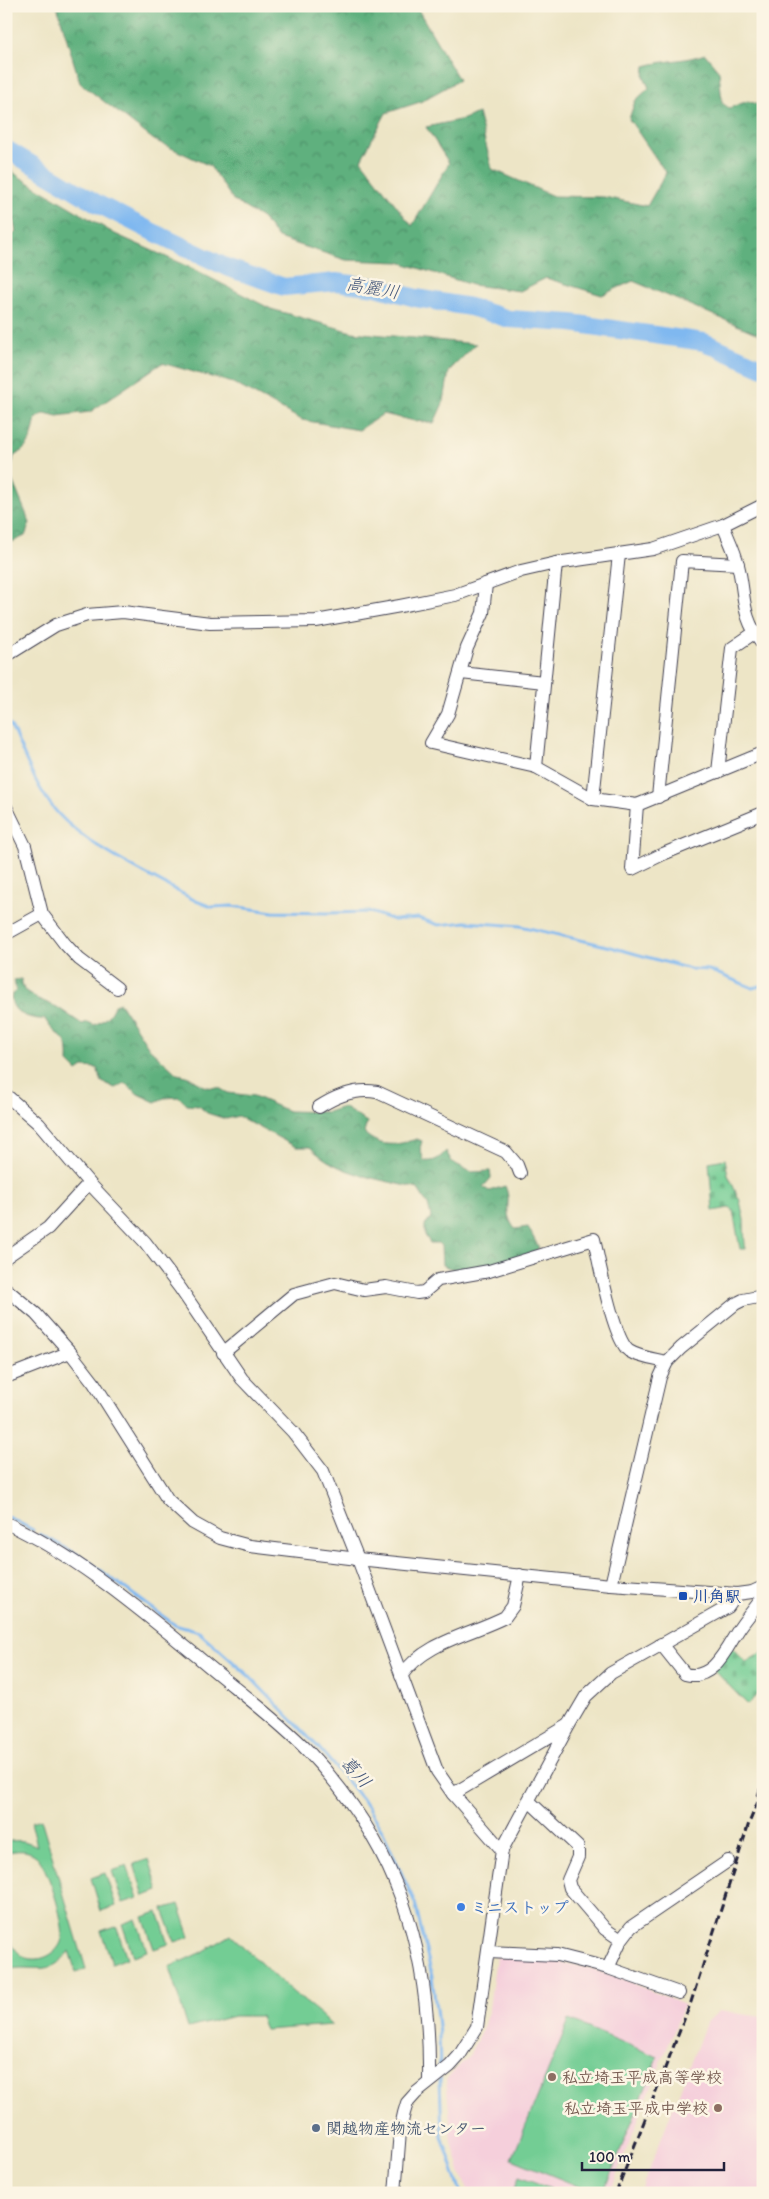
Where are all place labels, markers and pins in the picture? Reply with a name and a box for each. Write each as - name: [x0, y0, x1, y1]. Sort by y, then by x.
- place label: 川角駅: [693, 1587, 741, 1606]
- marker: 川角駅: [677, 1590, 689, 1602]
- place label: ミニストップ: [471, 1898, 569, 1917]
- marker: ミニストップ: [455, 1901, 467, 1913]
- place label: 私立埼玉平成高等学校: [562, 2068, 722, 2087]
- marker: 私立埼玉平成高等学校: [546, 2071, 558, 2083]
- place label: 私立埼玉平成中学校: [564, 2099, 708, 2118]
- marker: 私立埼玉平成中学校: [712, 2102, 724, 2114]
- place label: 関越物産物流センター: [326, 2119, 486, 2138]
- marker: 関越物産物流センター: [310, 2122, 322, 2134]

